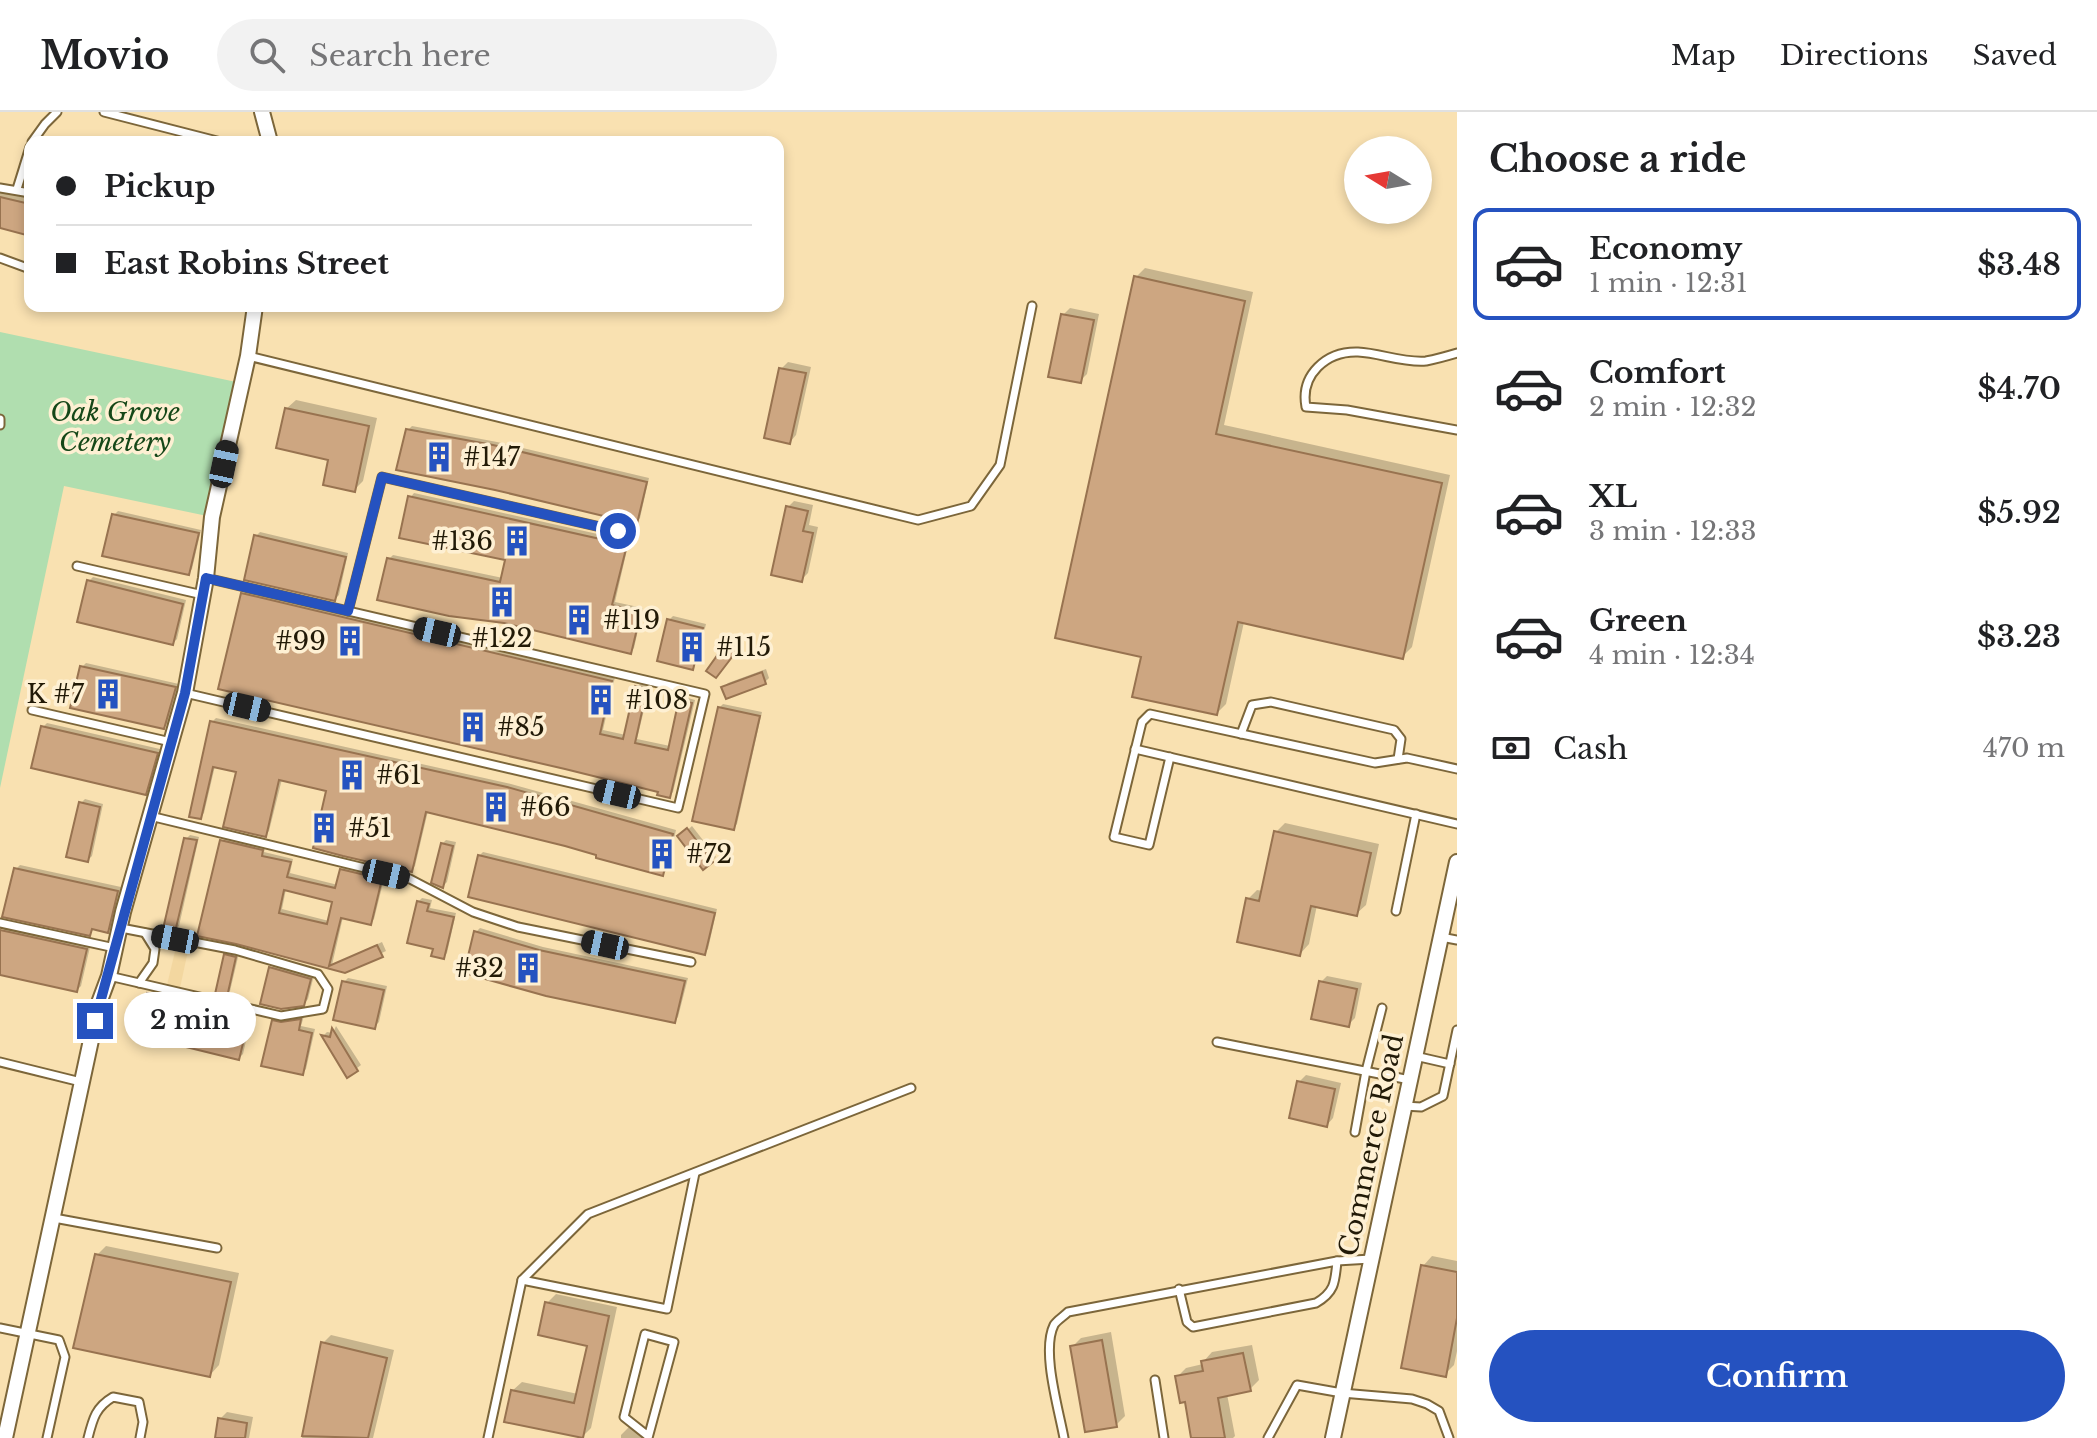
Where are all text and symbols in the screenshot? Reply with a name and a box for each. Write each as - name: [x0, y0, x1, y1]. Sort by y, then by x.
- search box: [217, 19, 777, 91]
- text: Movio: [40, 32, 169, 79]
- icon: search: [245, 33, 289, 77]
- text: Search here: [309, 37, 491, 74]
- text: Map: [1671, 38, 1736, 73]
- text: Directions: [1780, 38, 1929, 73]
- text: Saved: [1973, 38, 2057, 73]
- north arrow: [1344, 136, 1432, 224]
- map controls: [1344, 136, 1432, 224]
- text: Choose a ride: [1489, 137, 1746, 182]
- text: Pickup: [104, 168, 215, 205]
- icon: car: [1493, 228, 1565, 300]
- text: Economy: [1589, 230, 1742, 267]
- text: East Robins Street: [104, 245, 389, 282]
- text: $3.48: [1977, 246, 2061, 283]
- text: 1 min · 12:31: [1589, 267, 1748, 299]
- icon: car: [1493, 352, 1565, 424]
- text: Comfort: [1589, 354, 1726, 391]
- text: $4.70: [1978, 370, 2061, 407]
- text: 2 min · 12:32: [1589, 391, 1757, 423]
- park label: Oak Grove Cemetery: [50, 396, 180, 458]
- car: [207, 438, 241, 490]
- building icon: #147: [422, 440, 456, 474]
- place label: #147: [463, 441, 521, 473]
- icon: car: [1493, 476, 1565, 548]
- text: XL: [1589, 478, 1637, 515]
- text: $5.92: [1977, 494, 2061, 531]
- route start: [600, 513, 636, 549]
- text: 3 min · 12:33: [1589, 515, 1757, 547]
- building icon: #136: [500, 524, 534, 558]
- place label: #136: [431, 525, 493, 557]
- building icon: #122: [485, 585, 519, 619]
- icon: car: [1493, 600, 1565, 672]
- text: Green: [1589, 602, 1687, 639]
- building icon: #119: [562, 603, 596, 637]
- place label: #119: [603, 604, 660, 636]
- car: [411, 615, 463, 649]
- text: $3.23: [1977, 618, 2061, 655]
- place label: #122: [472, 622, 532, 654]
- building icon: #99: [333, 624, 367, 658]
- place label: #99: [275, 625, 326, 657]
- building icon: #115: [675, 630, 709, 664]
- place label: #115: [716, 631, 771, 663]
- text: 4 min · 12:34: [1589, 639, 1755, 671]
- building icon: K #7: [91, 677, 125, 711]
- place label: K #7: [27, 678, 85, 710]
- building icon: #108: [584, 683, 618, 717]
- place label: #108: [625, 684, 688, 716]
- car: [221, 690, 273, 724]
- building icon: #85: [456, 710, 490, 744]
- place label: #85: [497, 711, 545, 743]
- icon: cash: [1489, 726, 1533, 770]
- text: Cash: [1553, 730, 1628, 767]
- text: 470 m: [1983, 732, 2065, 764]
- building icon: #61: [335, 758, 369, 792]
- place label: #61: [376, 759, 422, 791]
- car: [591, 777, 643, 811]
- building icon: #66: [479, 790, 513, 824]
- place label: #66: [520, 791, 571, 823]
- building icon: #51: [307, 811, 341, 845]
- place label: #51: [348, 812, 392, 844]
- building icon: #72: [645, 837, 679, 871]
- place label: #72: [686, 838, 732, 870]
- car: [360, 857, 412, 891]
- car: [149, 923, 201, 955]
- car: [579, 928, 631, 962]
- building icon: #32: [511, 951, 545, 985]
- place label: #32: [455, 952, 504, 984]
- callout: 2 min: [123, 993, 255, 1049]
- route end: [77, 1003, 113, 1039]
- text: 2 min: [150, 1004, 230, 1036]
- street label: Commerce Road: [1332, 1031, 1410, 1259]
- button: Confirm: [1489, 1330, 2065, 1422]

